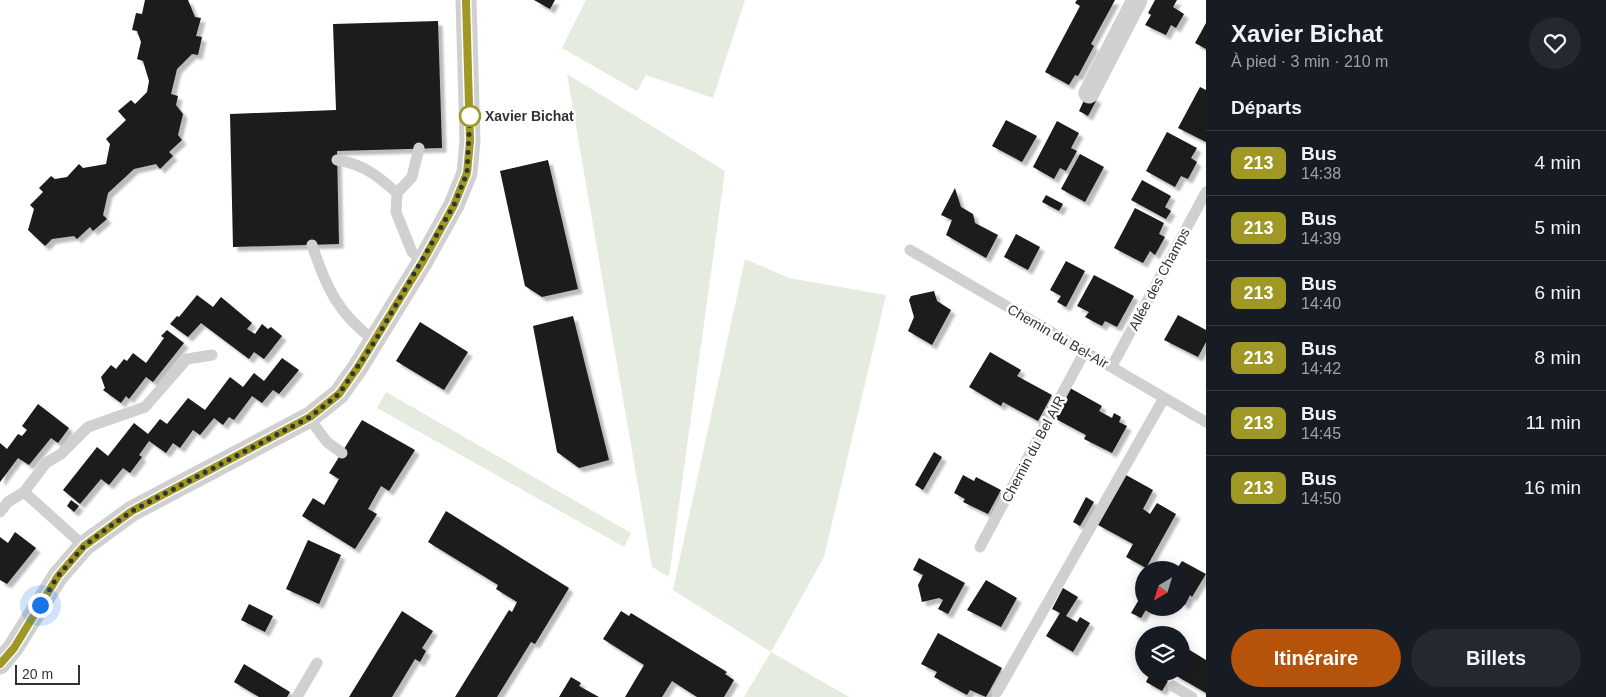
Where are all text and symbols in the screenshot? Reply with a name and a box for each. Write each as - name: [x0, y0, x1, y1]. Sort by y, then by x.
- button: heart: [1529, 17, 1581, 69]
- text: Xavier Bichat: [1231, 20, 1383, 47]
- text: À pied · 3 min · 210 m: [1231, 53, 1388, 70]
- text: Départs: [1231, 97, 1302, 118]
- marker: Xavier Bichat: [459, 105, 481, 127]
- place label: Xavier Bichat: [485, 108, 574, 124]
- text: Bus: [1301, 143, 1337, 164]
- text: 4 min: [1535, 152, 1581, 173]
- text: 213: [1243, 153, 1274, 173]
- text: 14:38: [1301, 165, 1341, 182]
- text: Bus: [1301, 208, 1337, 229]
- text: 5 min: [1535, 217, 1581, 238]
- text: 213: [1243, 218, 1274, 238]
- street label: Allée des Champs: [1125, 225, 1193, 333]
- text: 14:39: [1301, 230, 1341, 247]
- text: Bus: [1301, 273, 1337, 294]
- text: 6 min: [1535, 282, 1581, 303]
- text: 213: [1243, 283, 1274, 303]
- text: 14:40: [1301, 295, 1341, 312]
- street label: Chemin du Bel-Air: [1005, 301, 1111, 371]
- text: Bus: [1301, 338, 1337, 359]
- text: 8 min: [1535, 347, 1581, 368]
- text: 213: [1243, 348, 1274, 368]
- text: 14:42: [1301, 360, 1341, 377]
- street label: Chemin du Bel AIR: [998, 393, 1068, 505]
- text: Bus: [1301, 403, 1337, 424]
- text: 11 min: [1525, 412, 1581, 433]
- text: 213: [1243, 413, 1274, 433]
- text: 14:45: [1301, 425, 1341, 442]
- text: Bus: [1301, 468, 1337, 489]
- text: 16 min: [1524, 477, 1581, 498]
- text: 213: [1243, 478, 1274, 498]
- text: 14:50: [1301, 490, 1341, 507]
- north arrow: [1135, 561, 1190, 616]
- map controls: [1135, 561, 1190, 681]
- your location: [28, 593, 53, 618]
- button: layers: [1135, 626, 1190, 681]
- button: Itinéraire: [1231, 629, 1401, 687]
- button: Billets: [1411, 629, 1581, 687]
- scale bar: [15, 662, 80, 685]
- text: 20 m: [22, 666, 53, 682]

